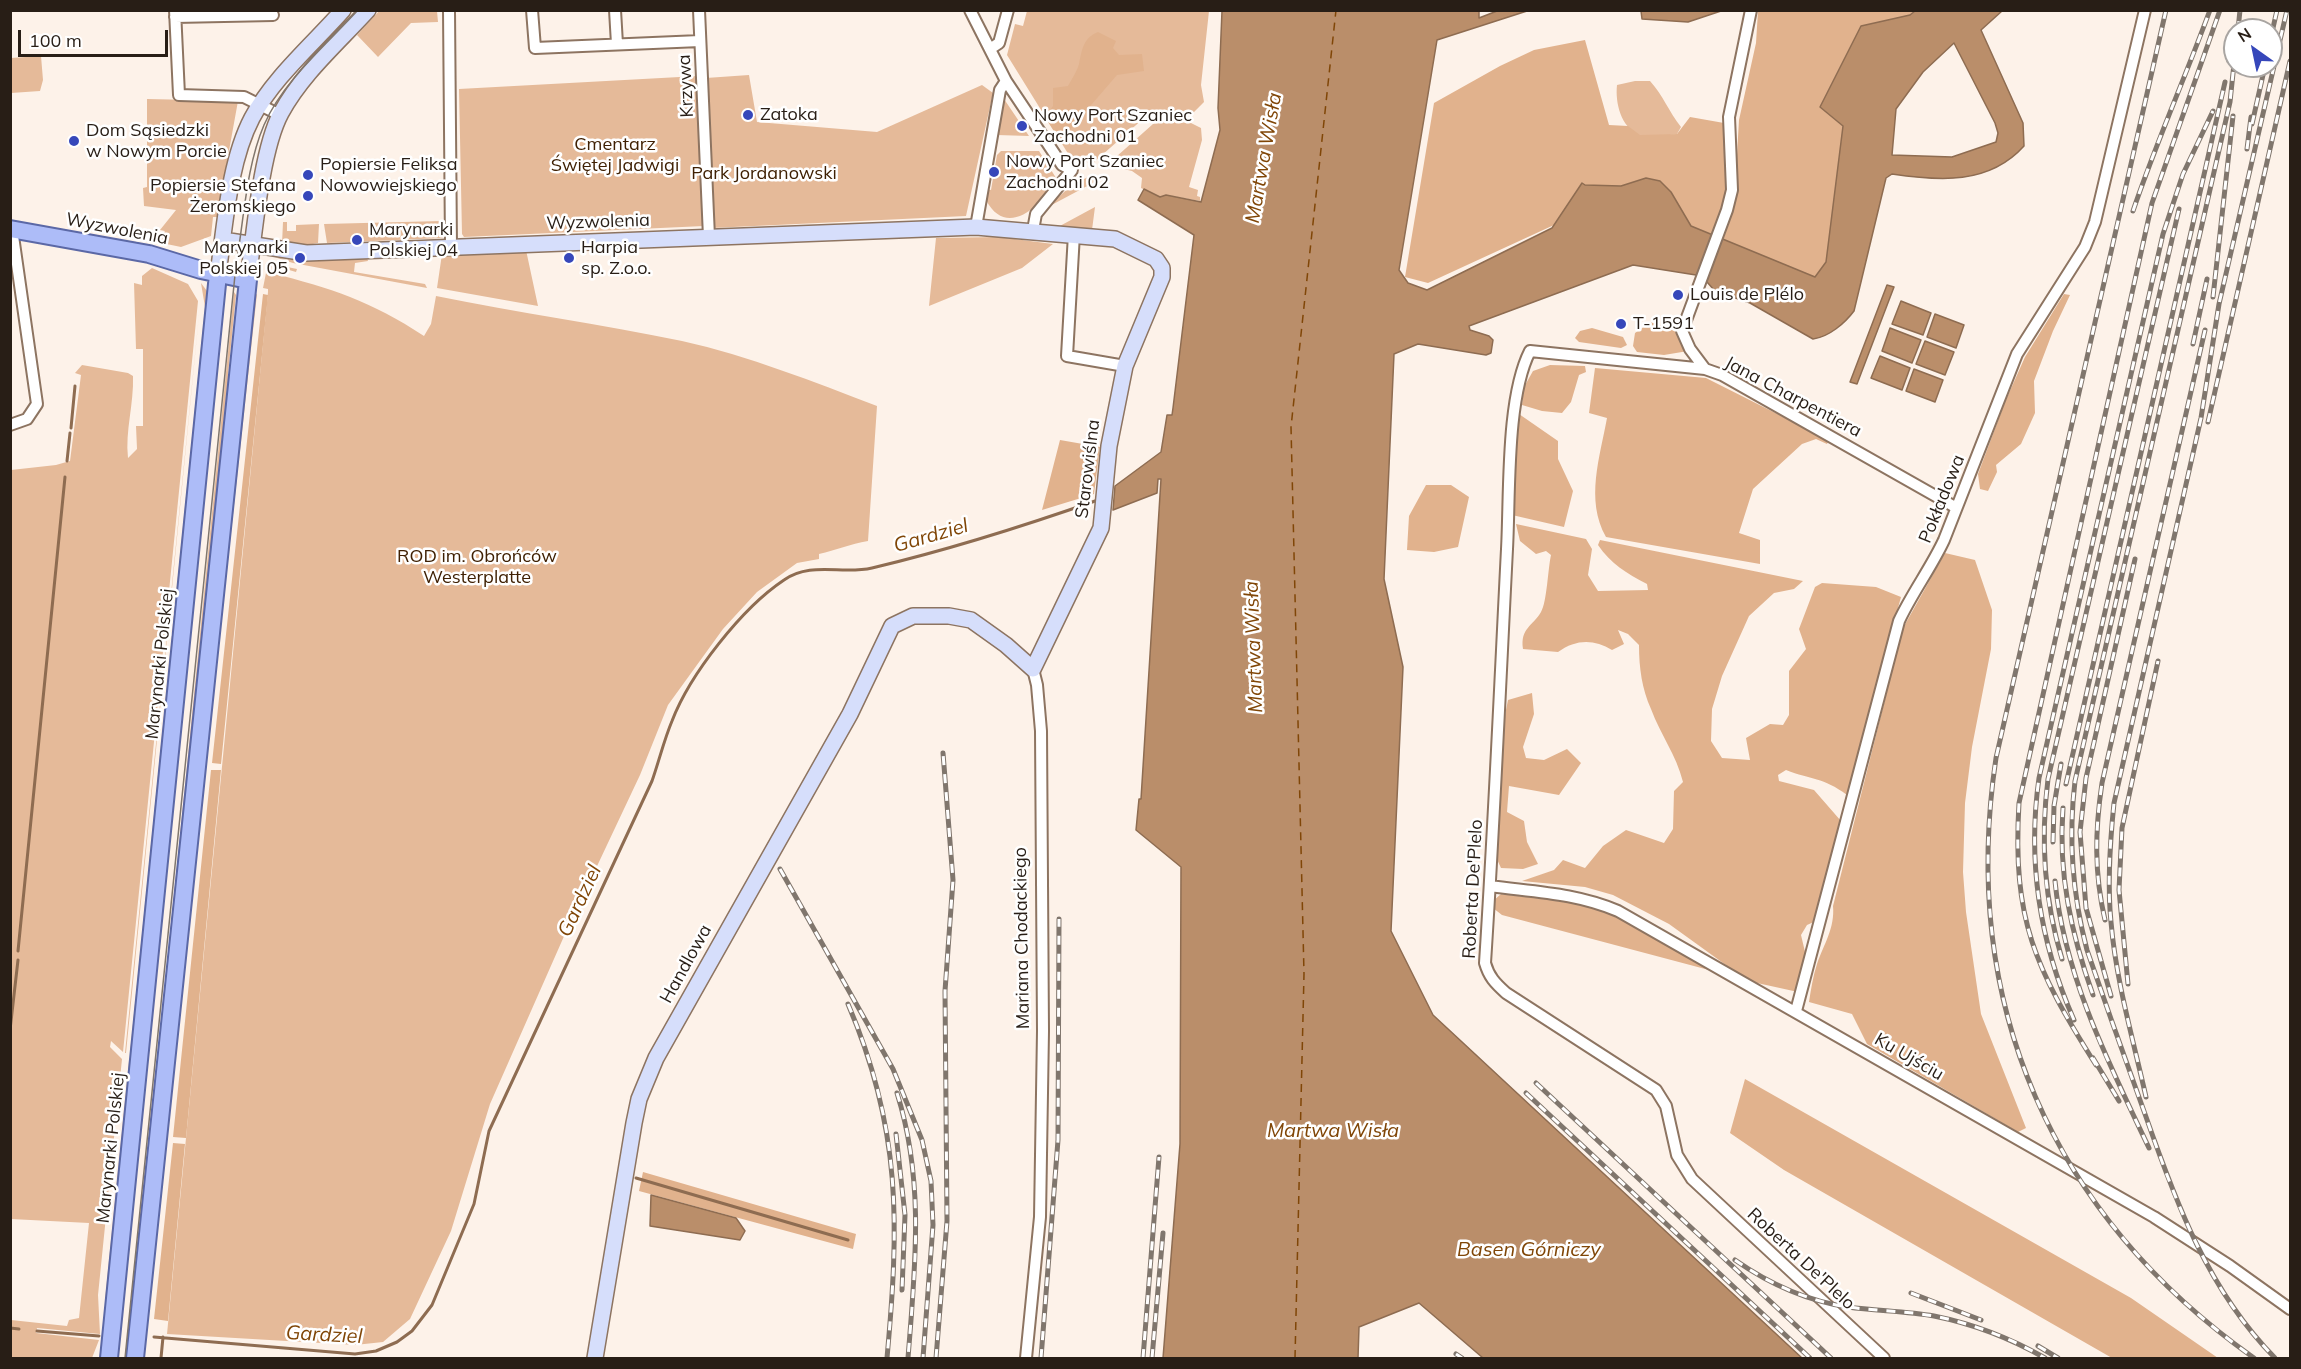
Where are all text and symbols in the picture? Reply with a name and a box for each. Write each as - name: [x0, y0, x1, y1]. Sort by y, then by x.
- scale bar: [21, 18, 171, 56]
- north arrow: [2223, 18, 2283, 78]
- text: N: [2234, 23, 2255, 46]
- text: 100 m: [29, 29, 82, 52]
- street label: Krzywa: [674, 54, 698, 118]
- water label: Martwa Wisła: [1241, 91, 1287, 225]
- place label: Zatoka: [760, 104, 818, 126]
- place label: Nowy Port Szaniec Zachodni 01: [1034, 105, 1192, 148]
- marker: Zatoka: [741, 108, 755, 122]
- marker: Nowy Port Szaniec Zachodni 01: [1015, 119, 1029, 133]
- place label: Dom Sąsiedzki w Nowym Porcie: [86, 120, 227, 162]
- marker: Dom Sąsiedzki w Nowym Porcie: [67, 134, 81, 148]
- park label: Cmentarz Świętej Jadwigi: [551, 134, 679, 176]
- place label: Nowy Port Szaniec Zachodni 02: [1006, 151, 1164, 194]
- place label: Popiersie Feliksa Nowowiejskiego: [320, 154, 458, 196]
- park label: Park Jordanowski: [691, 163, 837, 185]
- marker: Nowy Port Szaniec Zachodni 02: [987, 165, 1001, 179]
- marker: Popiersie Feliksa Nowowiejskiego: [301, 168, 315, 182]
- place label: Popiersie Stefana Żeromskiego: [150, 175, 296, 218]
- marker: Popiersie Stefana Żeromskiego: [301, 189, 315, 203]
- street label: Wyzwolenia: [64, 209, 170, 249]
- street label: Wyzwolenia: [546, 209, 650, 235]
- place label: Marynarki Polskiej 04: [369, 219, 458, 262]
- marker: Marynarki Polskiej 04: [350, 233, 364, 247]
- place label: Marynarki Polskiej 05: [199, 237, 288, 280]
- place label: Harpia sp. Z.o.o.: [581, 237, 651, 280]
- marker: Marynarki Polskiej 05: [293, 251, 307, 265]
- marker: Harpia sp. Z.o.o.: [562, 251, 576, 265]
- place label: Louis de Plélo: [1690, 284, 1804, 306]
- marker: Louis de Plélo: [1671, 288, 1685, 302]
- place label: T-1591: [1633, 313, 1694, 335]
- marker: T-1591: [1614, 317, 1628, 331]
- street label: Jana Charpentiera: [1721, 352, 1865, 442]
- street label: Starowiślna: [1071, 418, 1105, 520]
- street label: Pokładowa: [1915, 452, 1969, 546]
- water label: Gardziel: [891, 514, 971, 558]
- park label: ROD im. Obrońców Westerplatte: [397, 546, 557, 588]
- water label: Martwa Wisła: [1240, 581, 1268, 713]
- street label: Marynarki Polskiej: [141, 588, 179, 740]
- street label: Roberta De'Plelo: [1459, 819, 1487, 959]
- street label: Mariana Chodackiego: [1010, 847, 1034, 1029]
- water label: Gardziel: [553, 861, 607, 941]
- street label: Handlowa: [656, 921, 716, 1007]
- street label: Ku Ujściu: [1871, 1029, 1947, 1085]
- street label: Marynarki Polskiej: [92, 1072, 130, 1224]
- water label: Martwa Wisła: [1267, 1119, 1399, 1143]
- street label: Roberta De'Plelo: [1743, 1204, 1859, 1314]
- water label: Basen Górniczy: [1457, 1238, 1601, 1262]
- water label: Gardziel: [285, 1321, 363, 1349]

